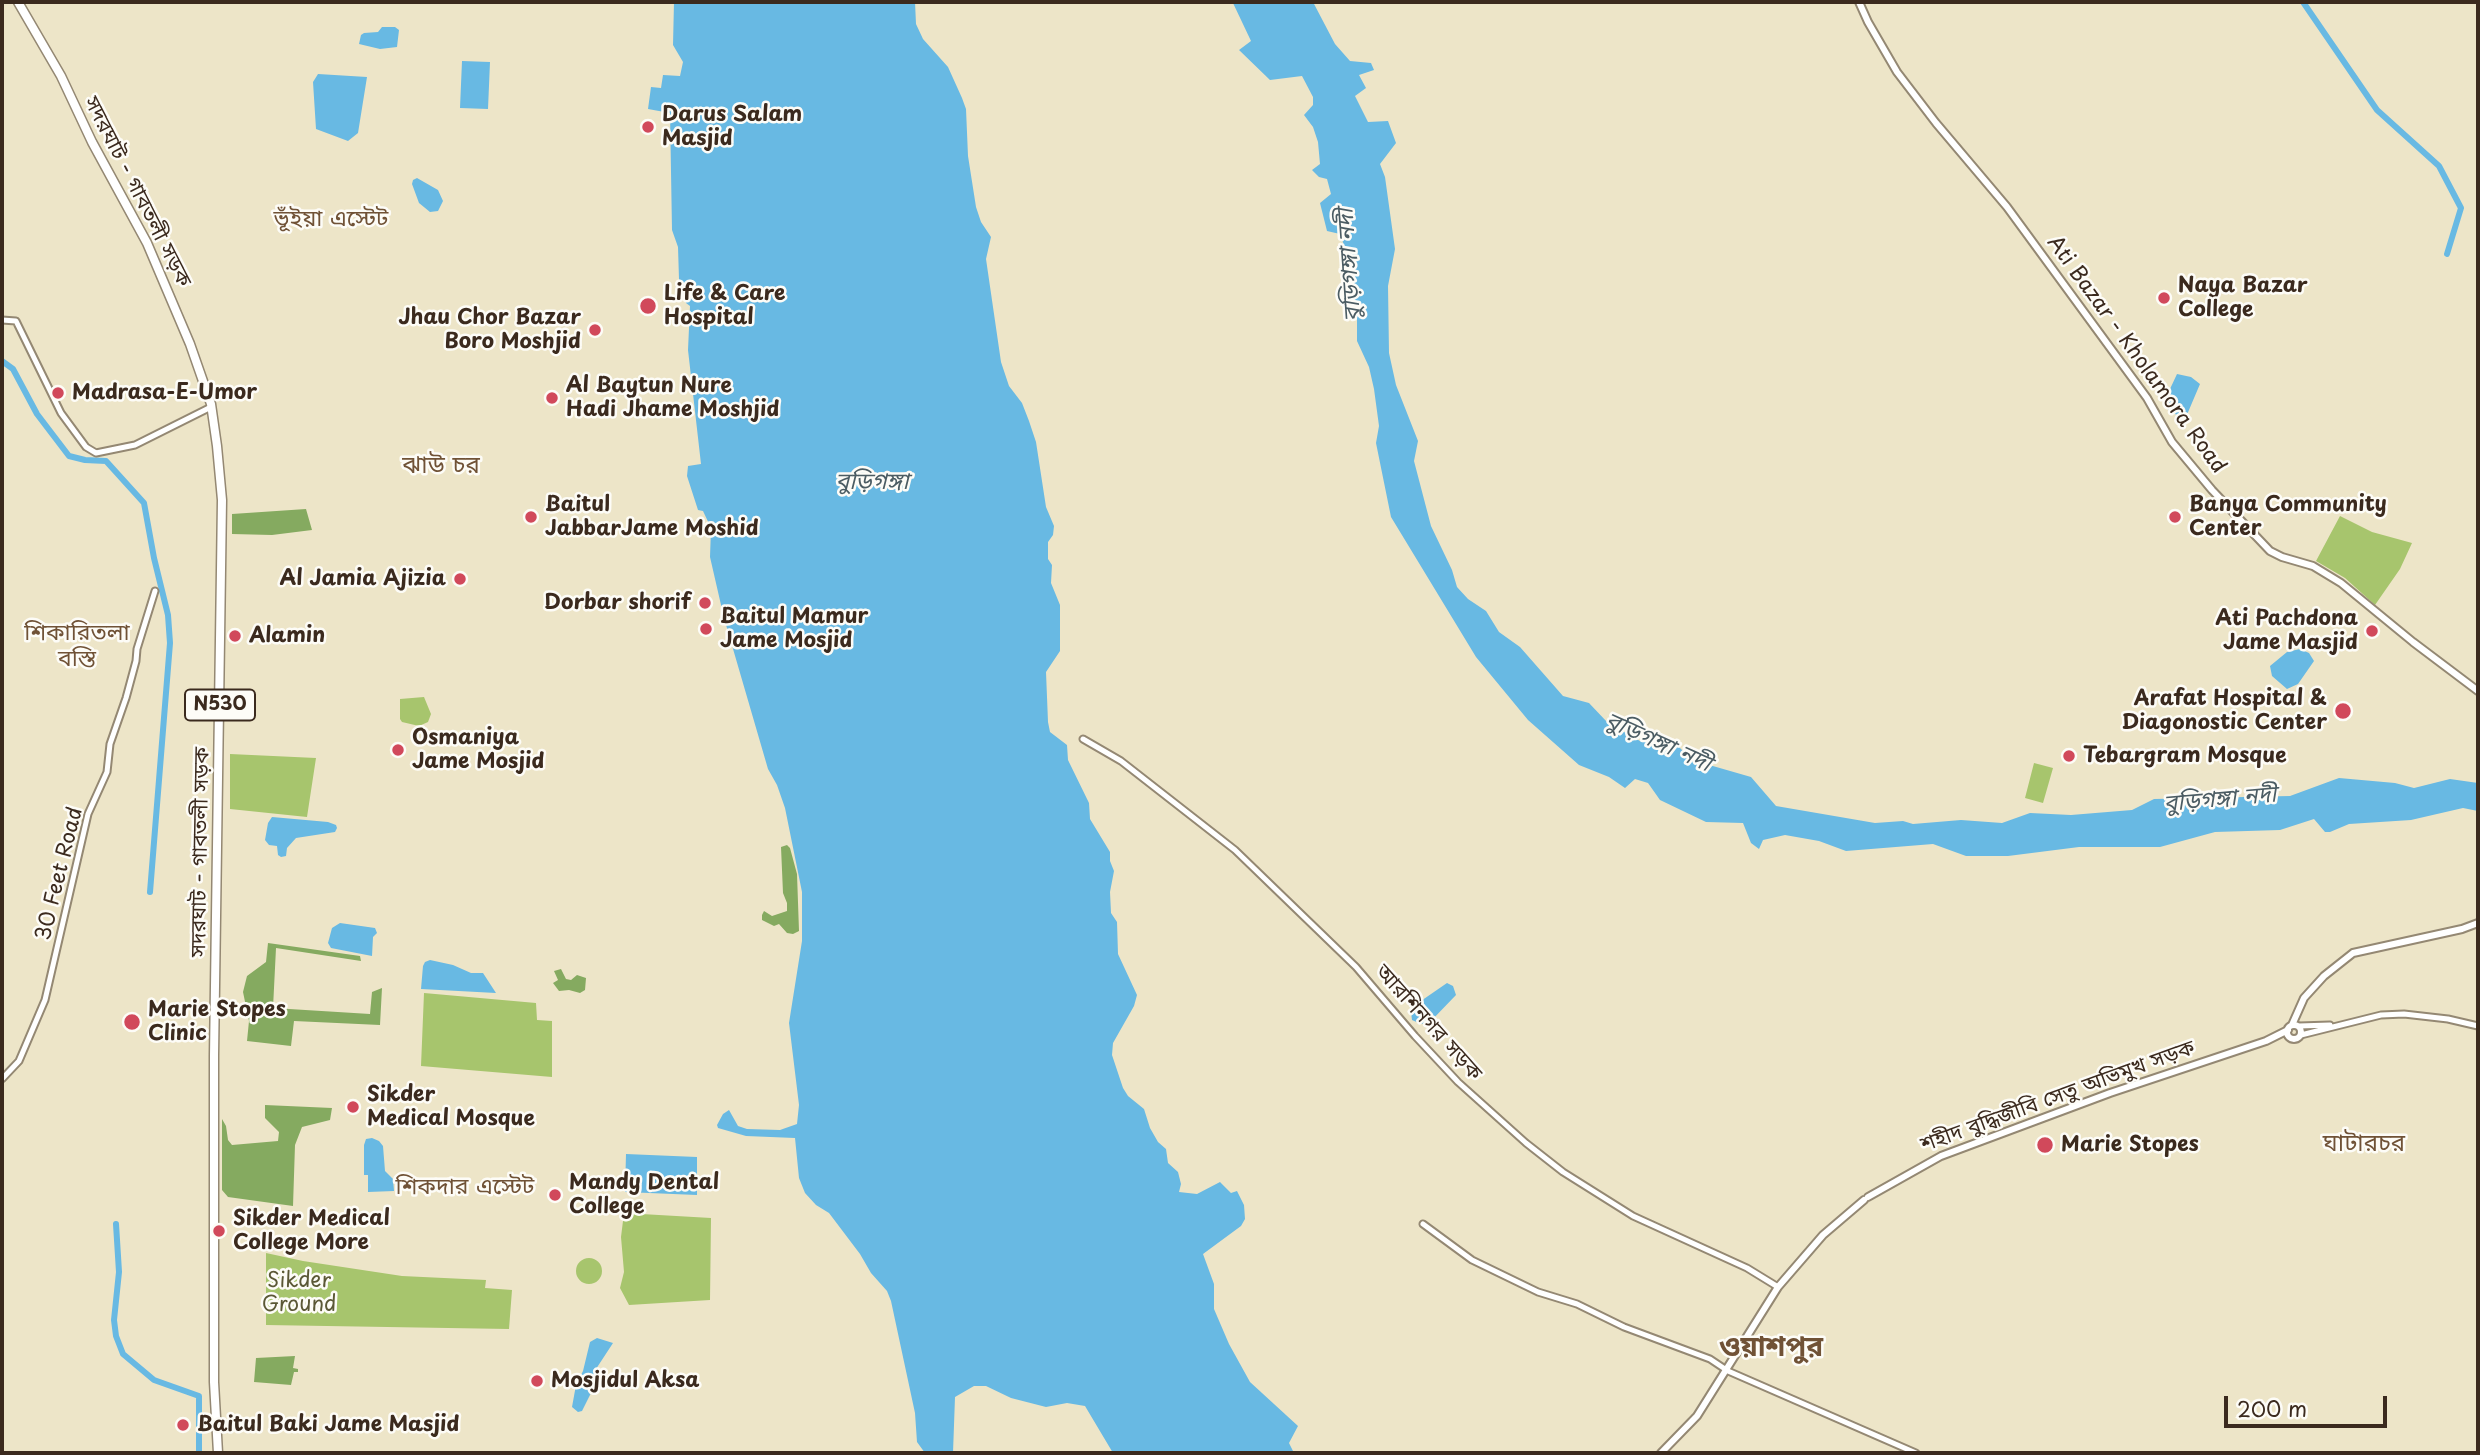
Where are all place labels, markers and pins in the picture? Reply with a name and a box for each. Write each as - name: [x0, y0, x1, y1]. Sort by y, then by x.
- place label: Darus Salam Masjid: [662, 102, 802, 152]
- marker: Darus Salam Masjid: [640, 119, 656, 135]
- place label: Naya Bazar College: [2178, 273, 2308, 323]
- place label: Life & Care Hospital: [664, 281, 785, 331]
- marker: Naya Bazar College: [2156, 290, 2172, 306]
- marker: Life & Care Hospital: [638, 296, 658, 316]
- place label: Jhau Chor Bazar Boro Moshjid: [398, 305, 581, 355]
- marker: Jhau Chor Bazar Boro Moshjid: [587, 322, 603, 338]
- place label: Al Baytun Nure Hadi Jhame Moshjid: [566, 373, 779, 423]
- place label: Madrasa-E-Umor: [72, 380, 257, 406]
- marker: Madrasa-E-Umor: [50, 385, 66, 401]
- marker: Al Baytun Nure Hadi Jhame Moshjid: [544, 390, 560, 406]
- place label: Baitul JabbarJame Moshid: [545, 492, 759, 542]
- place label: Banya Community Center: [2189, 492, 2387, 542]
- marker: Baitul JabbarJame Moshid: [523, 509, 539, 525]
- marker: Banya Community Center: [2167, 509, 2183, 525]
- place label: Al Jamia Ajizia: [280, 566, 446, 592]
- marker: Al Jamia Ajizia: [452, 571, 468, 587]
- place label: Dorbar shorif: [544, 590, 691, 616]
- marker: Dorbar shorif: [697, 595, 713, 611]
- place label: Baitul Mamur Jame Mosjid: [720, 604, 868, 654]
- place label: Ati Pachdona Jame Masjid: [2215, 606, 2358, 656]
- marker: Baitul Mamur Jame Mosjid: [698, 621, 714, 637]
- place label: Alamin: [249, 623, 325, 649]
- marker: Ati Pachdona Jame Masjid: [2364, 623, 2380, 639]
- marker: Alamin: [227, 628, 243, 644]
- place label: Arafat Hospital & Diagonostic Center: [2121, 686, 2327, 736]
- marker: Arafat Hospital & Diagonostic Center: [2333, 701, 2353, 721]
- place label: Osmaniya Jame Mosjid: [412, 725, 545, 775]
- marker: Osmaniya Jame Mosjid: [390, 742, 406, 758]
- place label: Tebargram Mosque: [2083, 743, 2287, 769]
- marker: Tebargram Mosque: [2061, 748, 2077, 764]
- place label: Marie Stopes Clinic: [148, 997, 286, 1047]
- marker: Marie Stopes Clinic: [122, 1012, 142, 1032]
- place label: Sikder Medical Mosque: [367, 1082, 535, 1132]
- marker: Sikder Medical Mosque: [345, 1099, 361, 1115]
- place label: Marie Stopes: [2061, 1132, 2199, 1158]
- marker: Marie Stopes: [2035, 1135, 2055, 1155]
- place label: Mandy Dental College: [569, 1170, 719, 1220]
- marker: Mandy Dental College: [547, 1187, 563, 1203]
- place label: Sikder Medical College More: [233, 1206, 390, 1256]
- marker: Sikder Medical College More: [211, 1223, 227, 1239]
- place label: Mosjidul Aksa: [551, 1368, 699, 1394]
- marker: Mosjidul Aksa: [529, 1373, 545, 1389]
- place label: Baitul Baki Jame Masjid: [197, 1412, 460, 1438]
- marker: Baitul Baki Jame Masjid: [175, 1417, 191, 1433]

